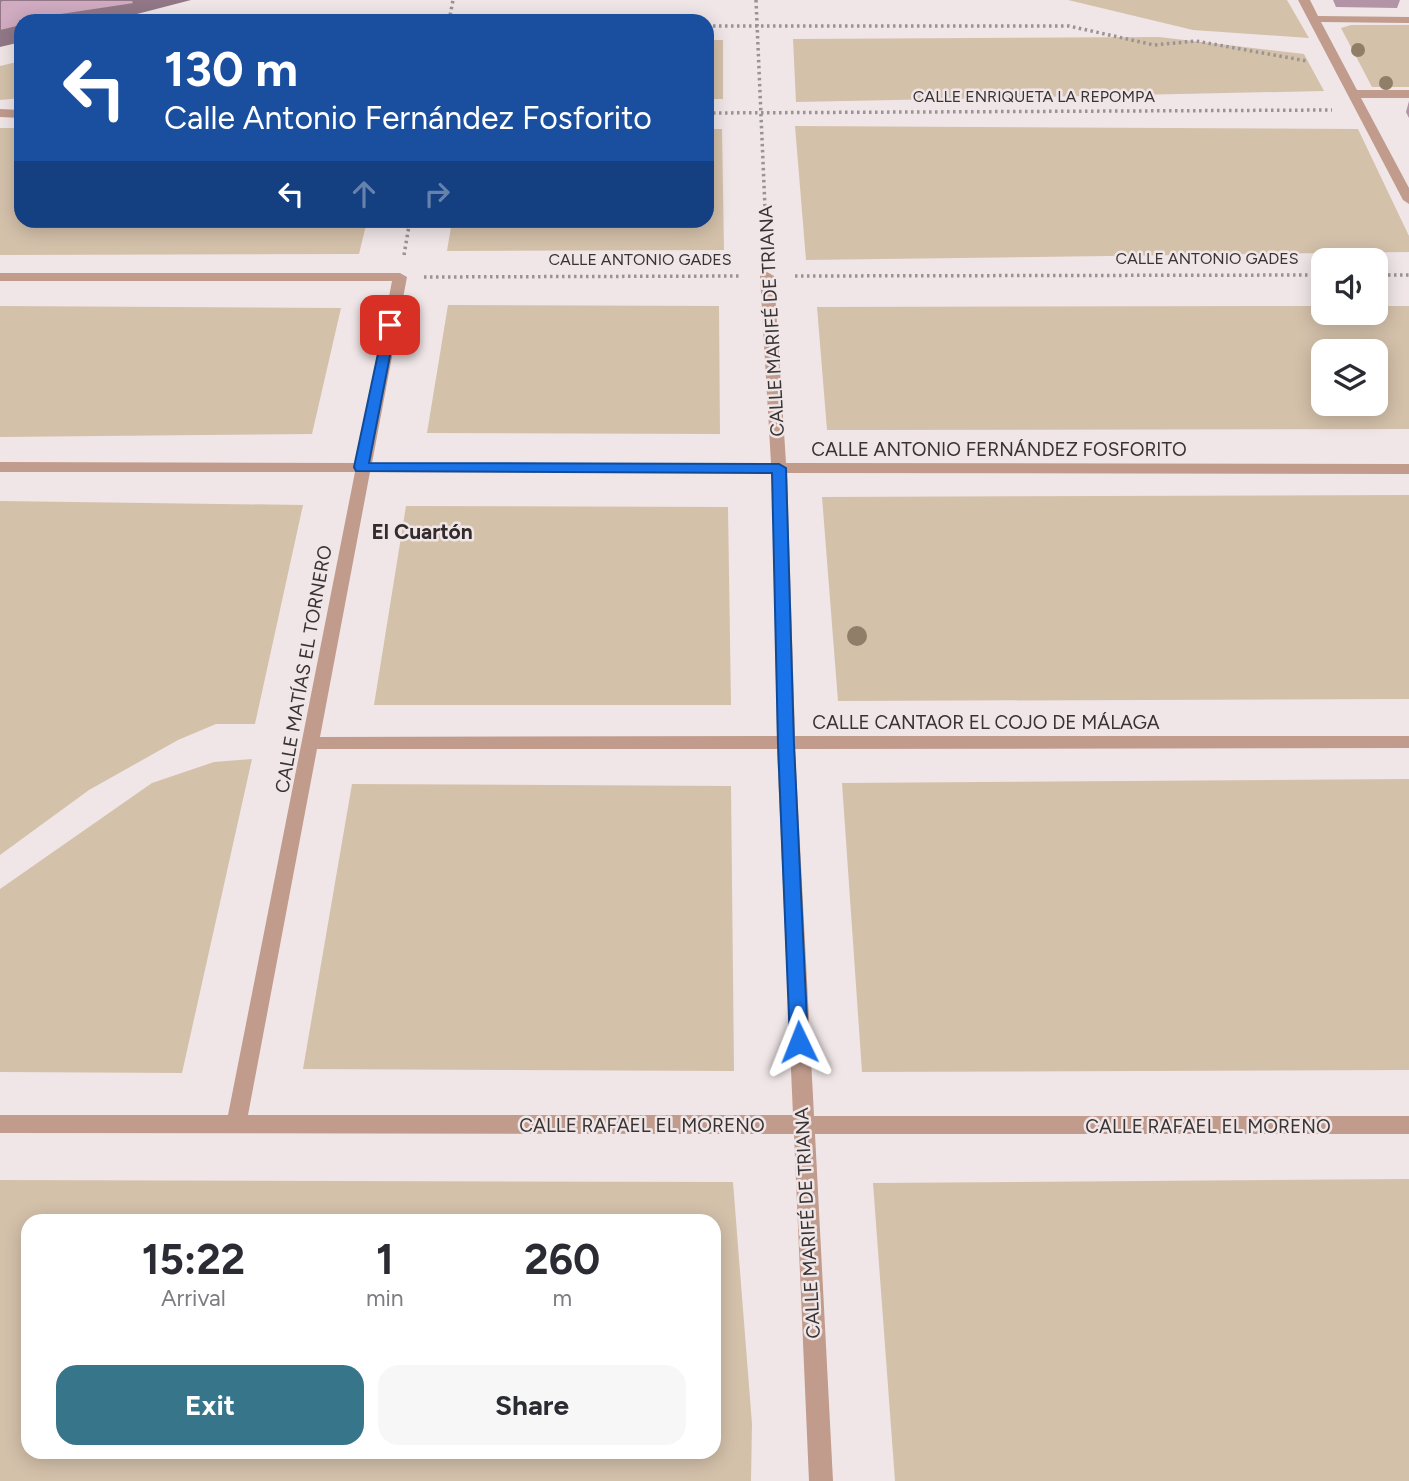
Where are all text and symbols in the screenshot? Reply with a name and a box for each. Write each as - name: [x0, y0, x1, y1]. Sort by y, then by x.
- text: 130 m: [164, 39, 298, 98]
- icon: left: [49, 42, 140, 133]
- street label: CALLE ENRIQUETA LA REPOMPA: [913, 87, 1155, 106]
- text: Calle Antonio Fernández Fosforito: [164, 99, 652, 137]
- icon: left: [272, 175, 310, 213]
- icon: ahead: [345, 175, 383, 213]
- icon: right: [418, 175, 456, 213]
- street label: CALLE MARIFÉ DE TRIANA: [754, 205, 789, 437]
- map controls: [1311, 248, 1388, 416]
- button: sound: [1311, 248, 1388, 325]
- street label: CALLE ANTONIO GADES: [1115, 249, 1299, 268]
- street label: CALLE ANTONIO GADES: [548, 250, 732, 269]
- pin: [360, 295, 420, 355]
- icon: arrive: [371, 306, 409, 344]
- button: layers: [1311, 339, 1388, 416]
- street label: CALLE ANTONIO FERNÁNDEZ FOSFORITO: [811, 438, 1187, 461]
- district label: El Cuartón: [371, 519, 473, 544]
- street label: CALLE MATÍAS EL TORNERO: [270, 543, 337, 795]
- street label: CALLE CANTAOR EL COJO DE MÁLAGA: [812, 711, 1160, 734]
- position arrow: [762, 1005, 836, 1079]
- street label: CALLE MARIFÉ DE TRIANA: [790, 1107, 825, 1339]
- street label: CALLE RAFAEL EL MORENO: [519, 1114, 765, 1137]
- street label: CALLE RAFAEL EL MORENO: [1085, 1115, 1331, 1138]
- text: 15:22: [142, 1234, 245, 1285]
- text: 1: [376, 1234, 394, 1285]
- text: 260: [524, 1234, 600, 1285]
- text: Arrival: [161, 1284, 226, 1312]
- text: min: [366, 1284, 404, 1312]
- text: m: [553, 1284, 572, 1312]
- button: Exit: [56, 1365, 364, 1445]
- button: Share: [378, 1365, 686, 1445]

